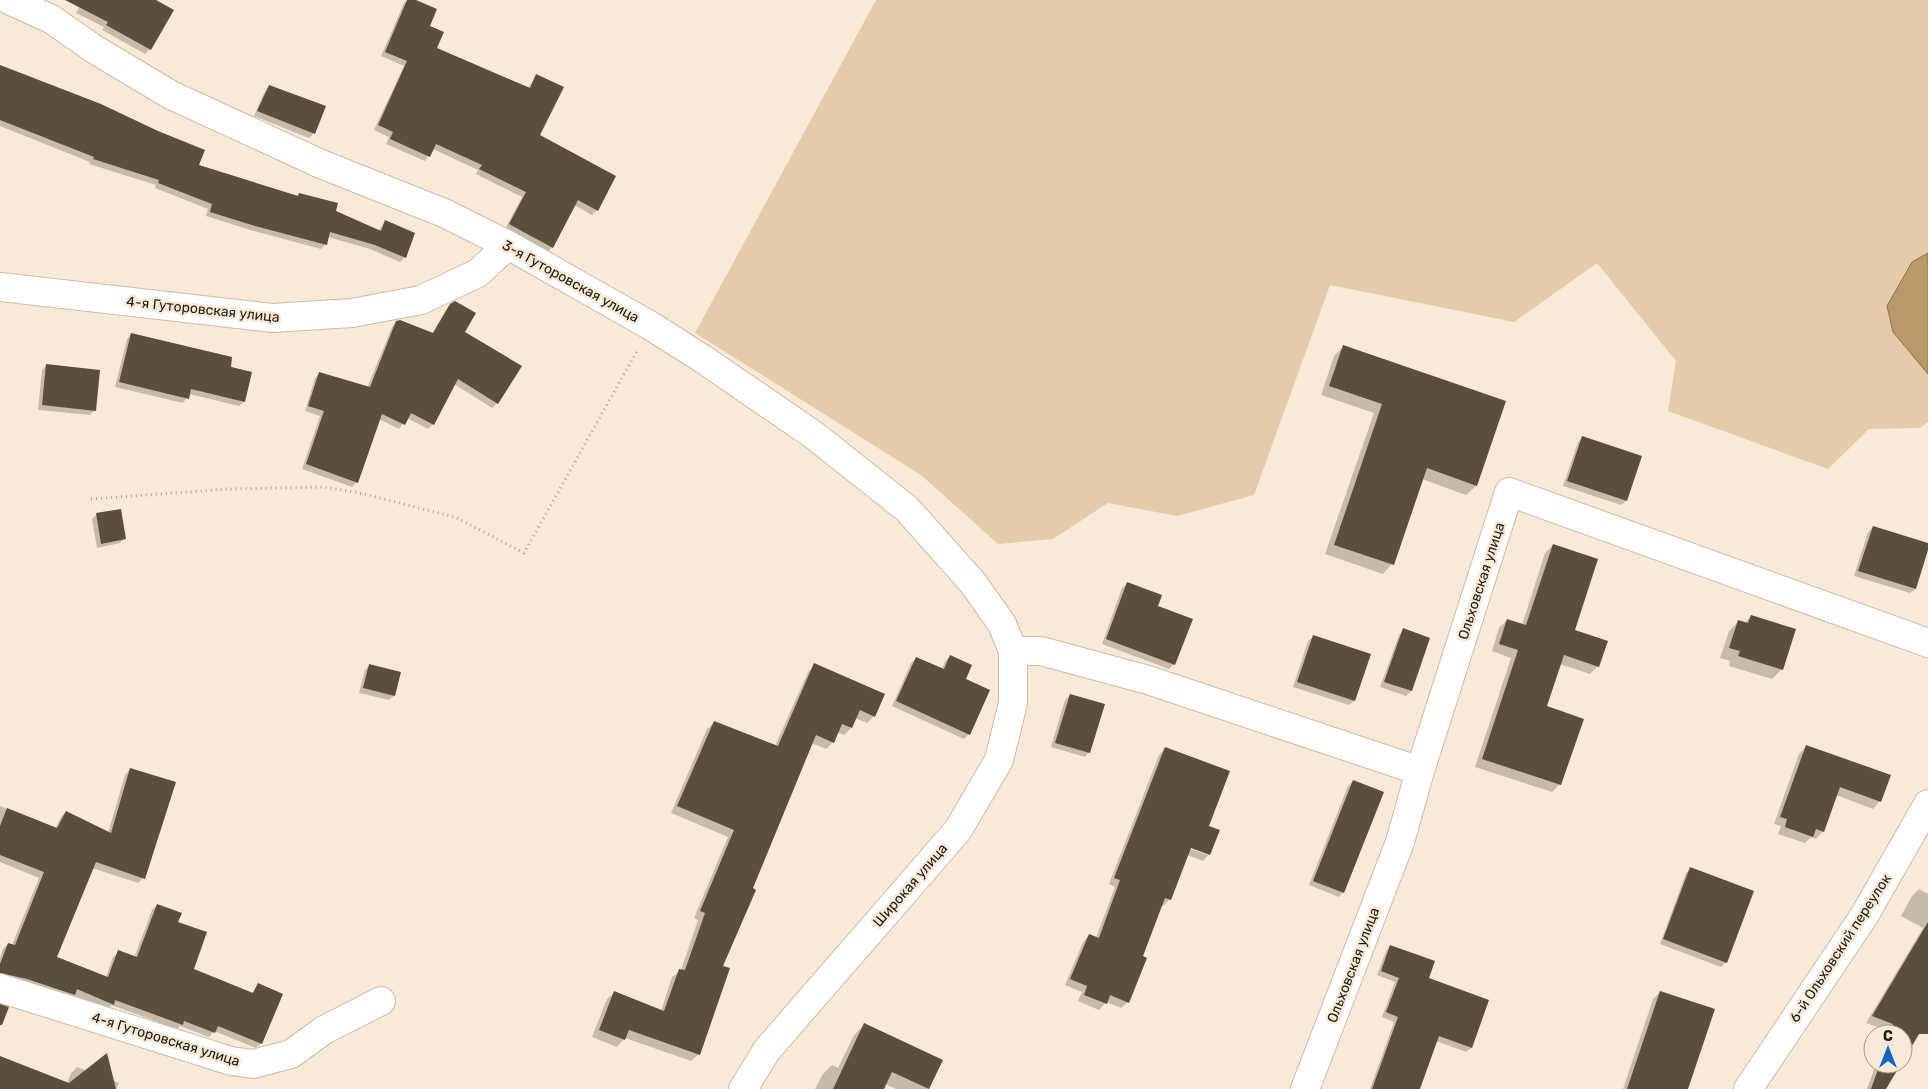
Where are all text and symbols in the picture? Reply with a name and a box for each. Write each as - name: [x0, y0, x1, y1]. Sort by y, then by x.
- street label: 3-я Гуторовская улица: [499, 237, 642, 326]
- street label: 4-я Гуторовская улица: [125, 293, 280, 326]
- street label: Ольховская улица: [1455, 520, 1508, 642]
- street label: Широкая улица: [870, 840, 951, 930]
- street label: 6-й Ольховский переулок: [1786, 870, 1895, 1026]
- street label: Ольховская улица: [1324, 905, 1383, 1025]
- street label: 4-я Гуторовская улица: [90, 1009, 242, 1070]
- north arrow: [1863, 1024, 1913, 1074]
- text: С: [1883, 1028, 1893, 1045]

